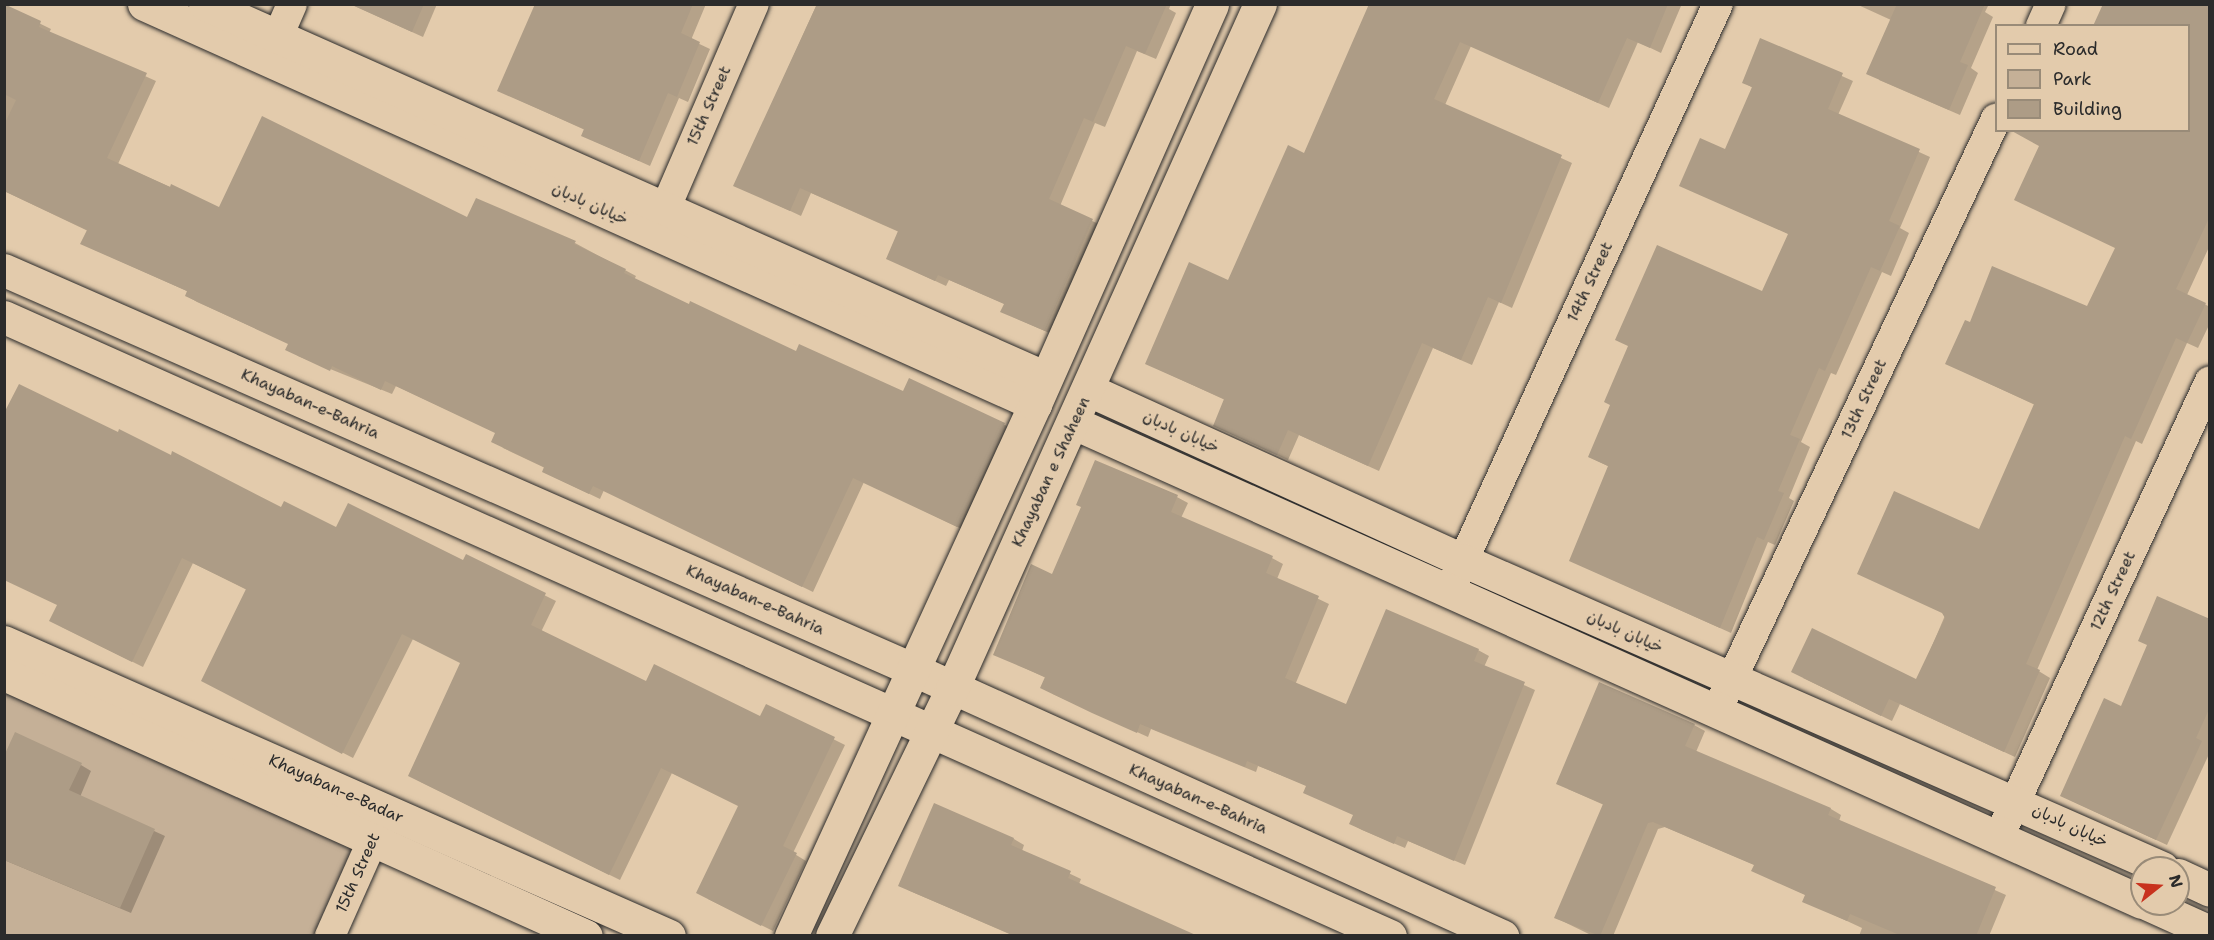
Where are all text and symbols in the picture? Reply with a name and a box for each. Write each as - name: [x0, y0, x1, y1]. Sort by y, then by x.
- legend: [1995, 24, 2190, 132]
- text: Road: [2053, 37, 2098, 61]
- street label: 15th Street: [683, 63, 735, 149]
- text: Park: [2053, 67, 2092, 91]
- text: Building: [2053, 97, 2122, 121]
- street label: خیابان بادبان: [549, 179, 631, 229]
- street label: 14th Street: [1563, 239, 1617, 325]
- street label: 13th Street: [1837, 356, 1891, 442]
- street label: Khayaban-e-Bahria: [238, 365, 382, 443]
- street label: Khayaban e Shaheen: [1008, 394, 1094, 550]
- street label: خیابان بادبان: [1140, 407, 1222, 457]
- street label: 12th Street: [2086, 548, 2140, 634]
- street label: Khayaban-e-Bahria: [683, 561, 827, 639]
- street label: خیابان بادبان: [1584, 607, 1666, 657]
- street label: Khayaban-e-Badar: [266, 751, 406, 827]
- street label: Khayaban-e-Bahria: [1126, 760, 1270, 838]
- street label: خیابان بادبان: [2029, 800, 2111, 852]
- street label: 15th Street: [332, 830, 384, 916]
- north arrow: [2130, 856, 2190, 916]
- text: N: [2164, 872, 2188, 890]

